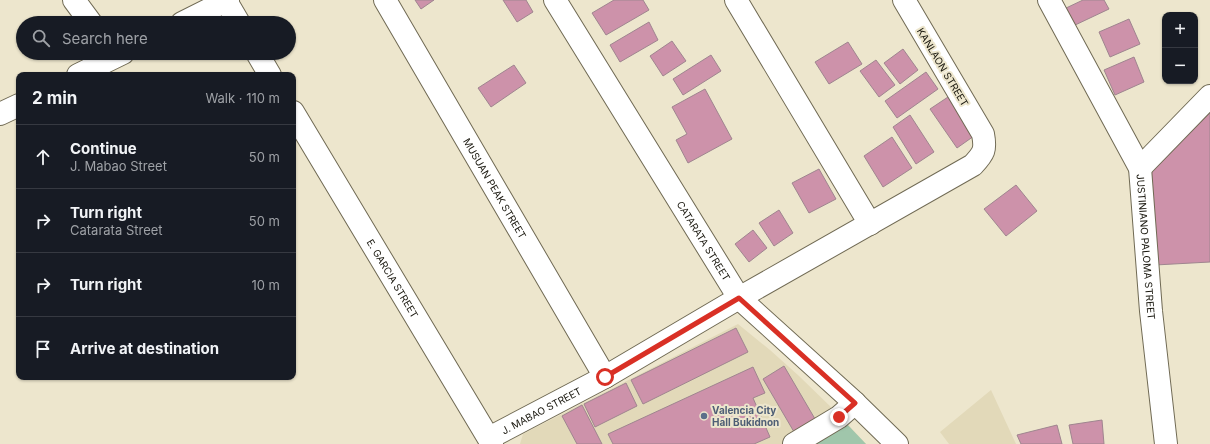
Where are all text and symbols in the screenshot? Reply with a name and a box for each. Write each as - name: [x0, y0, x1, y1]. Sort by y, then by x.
- map controls: [1162, 12, 1198, 84]
- button: +: [1162, 12, 1198, 48]
- search box: [16, 16, 296, 60]
- street label: KANLAON STREET: [915, 26, 971, 108]
- icon: search: [30, 27, 52, 49]
- text: Search here: [62, 29, 148, 48]
- button: −: [1162, 48, 1198, 84]
- text: 2 min: [32, 88, 77, 108]
- text: Walk · 110 m: [205, 90, 280, 106]
- street label: MUSUAN PEAK STREET: [461, 136, 529, 241]
- text: Continue: [70, 139, 137, 158]
- icon: ahead: [32, 146, 54, 168]
- text: 50 m: [249, 149, 280, 165]
- text: J. Mabao Street: [70, 158, 167, 174]
- street label: JUSTINIANO PALOMA STREET: [1134, 173, 1158, 320]
- street label: CATARATA STREET: [675, 199, 733, 283]
- text: Turn right: [70, 203, 142, 222]
- icon: right: [32, 210, 54, 232]
- text: 50 m: [249, 213, 280, 229]
- text: Catarata Street: [70, 222, 163, 238]
- street label: E. GARCIA STREET: [364, 237, 421, 320]
- icon: right: [32, 274, 54, 296]
- text: Turn right: [70, 275, 142, 294]
- text: 10 m: [251, 277, 280, 293]
- icon: arrive: [32, 338, 54, 360]
- text: Arrive at destination: [70, 339, 219, 358]
- route start: [596, 368, 614, 386]
- street label: J. MABAO STREET: [499, 385, 583, 436]
- place label: Valencia City Hall Bukidnon: [712, 404, 779, 428]
- route end: [830, 408, 848, 426]
- marker: Valencia City Hall Bukidnon: [699, 411, 709, 421]

